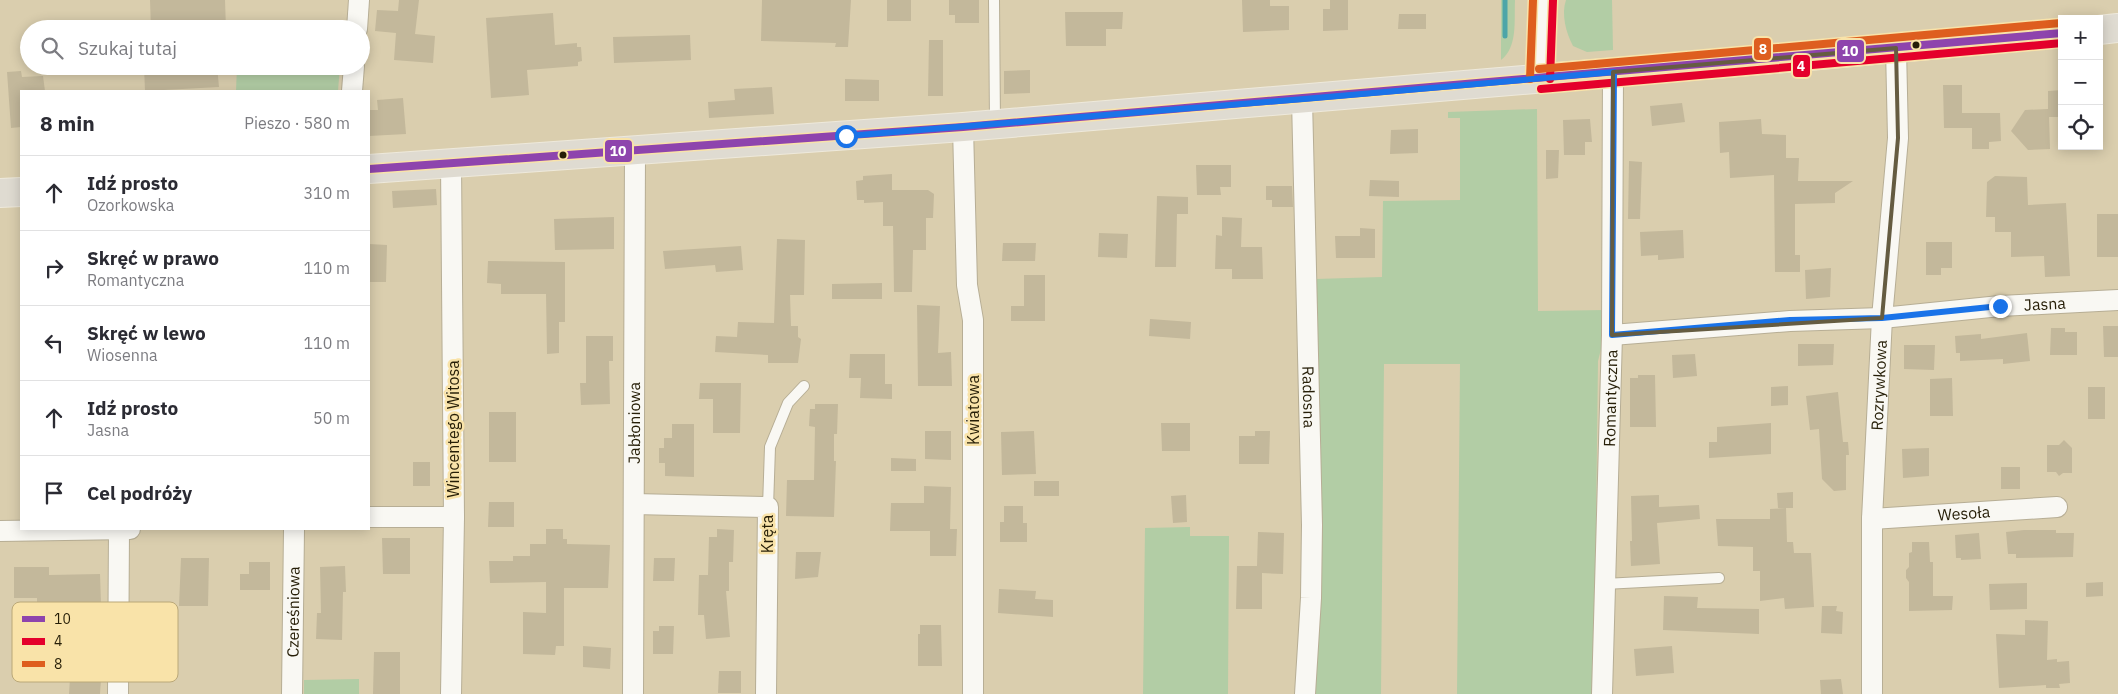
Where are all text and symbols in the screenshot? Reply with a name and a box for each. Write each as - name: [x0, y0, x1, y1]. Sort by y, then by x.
- map controls: [2058, 15, 2103, 150]
- button: +: [2058, 15, 2103, 60]
- search box: [20, 20, 370, 75]
- icon: search: [38, 34, 66, 62]
- text: Szukaj tutaj: [78, 36, 177, 60]
- line badge: 8: [1753, 37, 1772, 61]
- line badge: 10: [1836, 39, 1865, 63]
- text: 8: [1759, 40, 1767, 58]
- unlabelled marker: [1911, 40, 1921, 50]
- text: 10: [1842, 42, 1858, 60]
- line badge: 4: [1792, 54, 1811, 78]
- text: 4: [1797, 57, 1805, 75]
- button: −: [2058, 60, 2103, 105]
- button: locate: [2058, 105, 2103, 150]
- text: 8 min: [40, 109, 95, 137]
- text: Pieszo · 580 m: [244, 113, 350, 133]
- route start: [835, 125, 858, 148]
- line badge: 10: [604, 139, 633, 163]
- text: 10: [610, 142, 626, 160]
- unlabelled marker: [558, 150, 568, 160]
- text: Idź prosto: [87, 171, 178, 195]
- icon: ahead: [40, 179, 68, 207]
- text: 310 m: [303, 183, 350, 203]
- text: Ozorkowska: [87, 195, 174, 215]
- text: Skręć w prawo: [87, 246, 219, 270]
- icon: right: [40, 254, 68, 282]
- text: 110 m: [303, 258, 350, 278]
- text: Romantyczna: [87, 270, 184, 290]
- street label: Jasna: [2023, 293, 2067, 315]
- route end: [1989, 295, 2012, 318]
- text: Skręć w lewo: [87, 321, 206, 345]
- icon: left: [40, 329, 68, 357]
- text: 110 m: [303, 333, 350, 353]
- street label: Rozrywkowa: [1866, 339, 1891, 431]
- text: Wiosenna: [87, 345, 158, 365]
- street label: Romantyczna: [1599, 349, 1622, 447]
- street label: Wincentego Witosa: [443, 360, 463, 498]
- street label: Radosna: [1298, 366, 1320, 429]
- street label: Kwiatowa: [963, 375, 983, 445]
- street label: Jabłoniowa: [624, 381, 644, 464]
- text: Idź prosto: [87, 396, 178, 420]
- icon: ahead: [40, 404, 68, 432]
- text: 50 m: [313, 408, 350, 428]
- text: Jasna: [87, 420, 129, 440]
- icon: arrive: [40, 479, 68, 507]
- text: Cel podróży: [87, 481, 192, 505]
- street label: Wesoła: [1937, 501, 1991, 525]
- street label: Kręta: [757, 514, 777, 553]
- street label: Czereśniowa: [282, 566, 304, 658]
- legend: [12, 602, 178, 682]
- text: 10: [54, 610, 71, 628]
- text: 4: [54, 632, 62, 650]
- text: 8: [54, 655, 62, 673]

